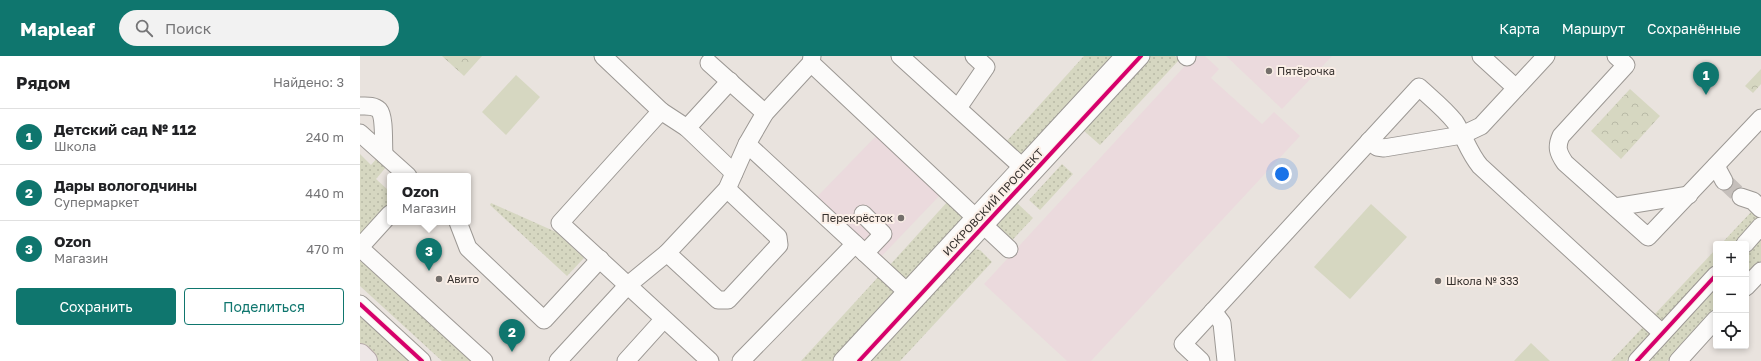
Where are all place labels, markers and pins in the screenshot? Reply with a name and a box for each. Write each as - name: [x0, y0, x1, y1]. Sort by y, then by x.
- pin: 1: [1693, 62, 1719, 95]
- place label: Пятёрочка: [1277, 64, 1335, 77]
- marker: Пятёрочка: [1264, 66, 1274, 76]
- place label: Перекрёсток: [822, 211, 894, 224]
- marker: Перекрёсток: [896, 213, 906, 223]
- pin: 3: [416, 238, 442, 271]
- place label: Авито: [447, 272, 480, 285]
- marker: Авито: [434, 274, 444, 284]
- place label: Школа № 333: [1446, 274, 1519, 287]
- marker: Школа № 333: [1433, 276, 1443, 286]
- pin: 2: [499, 319, 525, 352]

